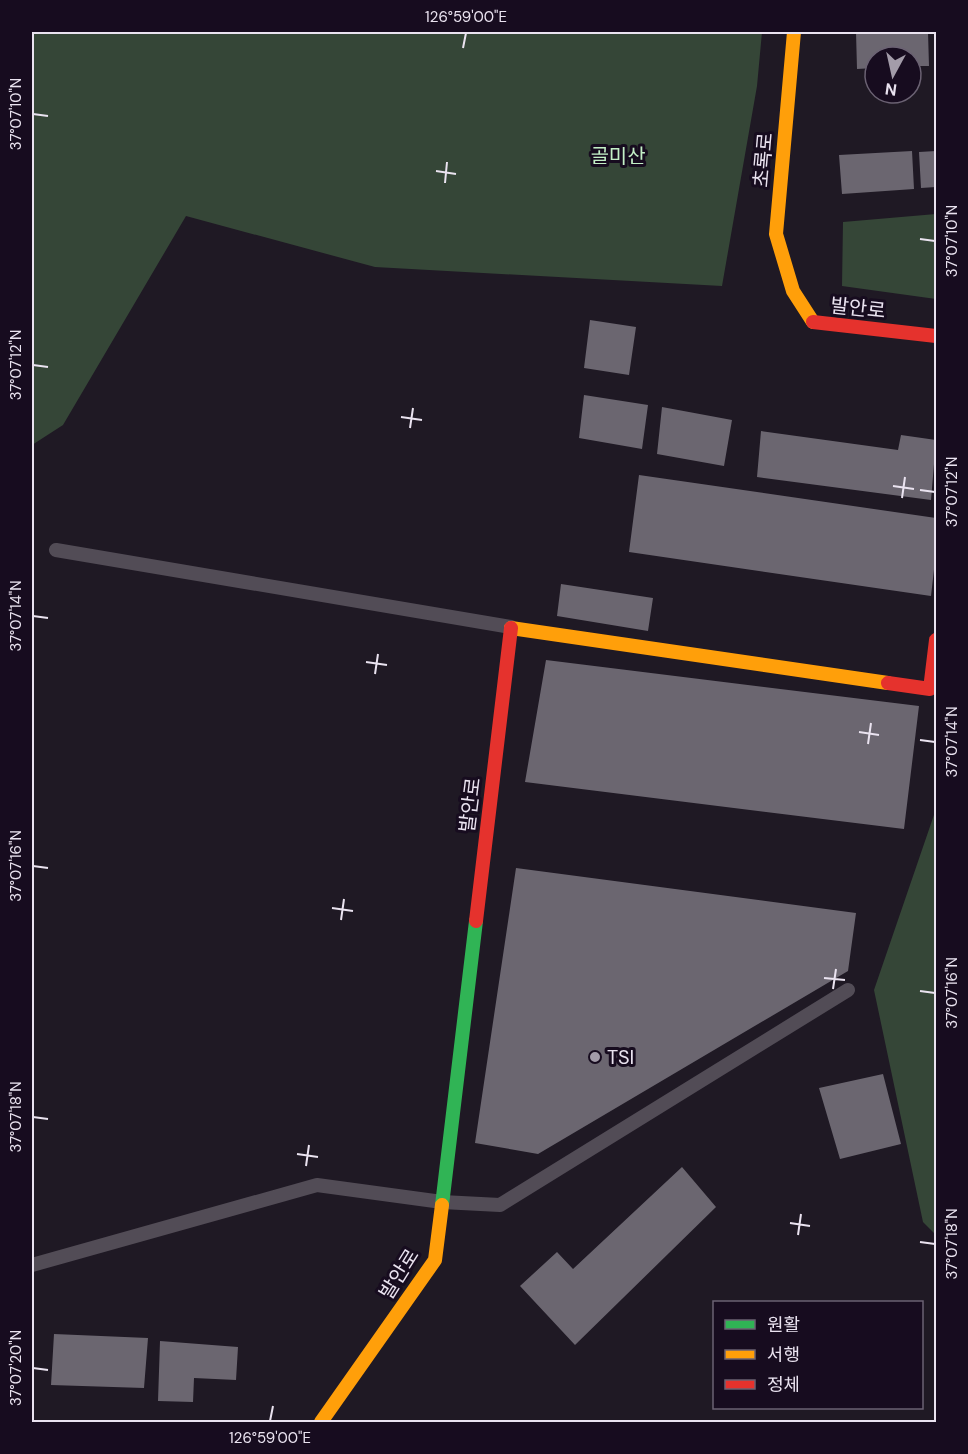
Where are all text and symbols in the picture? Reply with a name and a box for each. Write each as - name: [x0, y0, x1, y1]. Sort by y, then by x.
- text: 126°59'00"E: [425, 7, 507, 27]
- north arrow: [863, 45, 923, 105]
- text: 37°07'10"N: [6, 78, 26, 150]
- text: N: [884, 78, 898, 101]
- street label: 초록로: [748, 131, 778, 189]
- park label: 골미산: [590, 143, 646, 169]
- text: 37°07'10"N: [942, 205, 962, 277]
- street label: 발안로: [829, 292, 887, 324]
- text: 37°07'12"N: [6, 330, 26, 400]
- text: 37°07'12"N: [942, 457, 962, 527]
- text: 37°07'14"N: [6, 580, 26, 652]
- text: 37°07'14"N: [942, 706, 962, 778]
- street label: 발안로: [454, 776, 486, 834]
- text: 37°07'16"N: [6, 830, 26, 902]
- text: 37°07'16"N: [942, 957, 962, 1029]
- place label: TSI: [607, 1044, 634, 1070]
- marker: TSI: [588, 1050, 602, 1064]
- text: 37°07'18"N: [6, 1081, 26, 1153]
- text: 37°07'18"N: [942, 1208, 962, 1280]
- street label: 발안로: [373, 1244, 425, 1304]
- legend: [713, 1301, 923, 1409]
- text: 원활: [767, 1313, 800, 1337]
- text: 37°07'20"N: [6, 1330, 26, 1406]
- text: 서행: [767, 1343, 800, 1367]
- text: 정체: [767, 1373, 800, 1397]
- text: 126°59'00"E: [229, 1428, 311, 1448]

